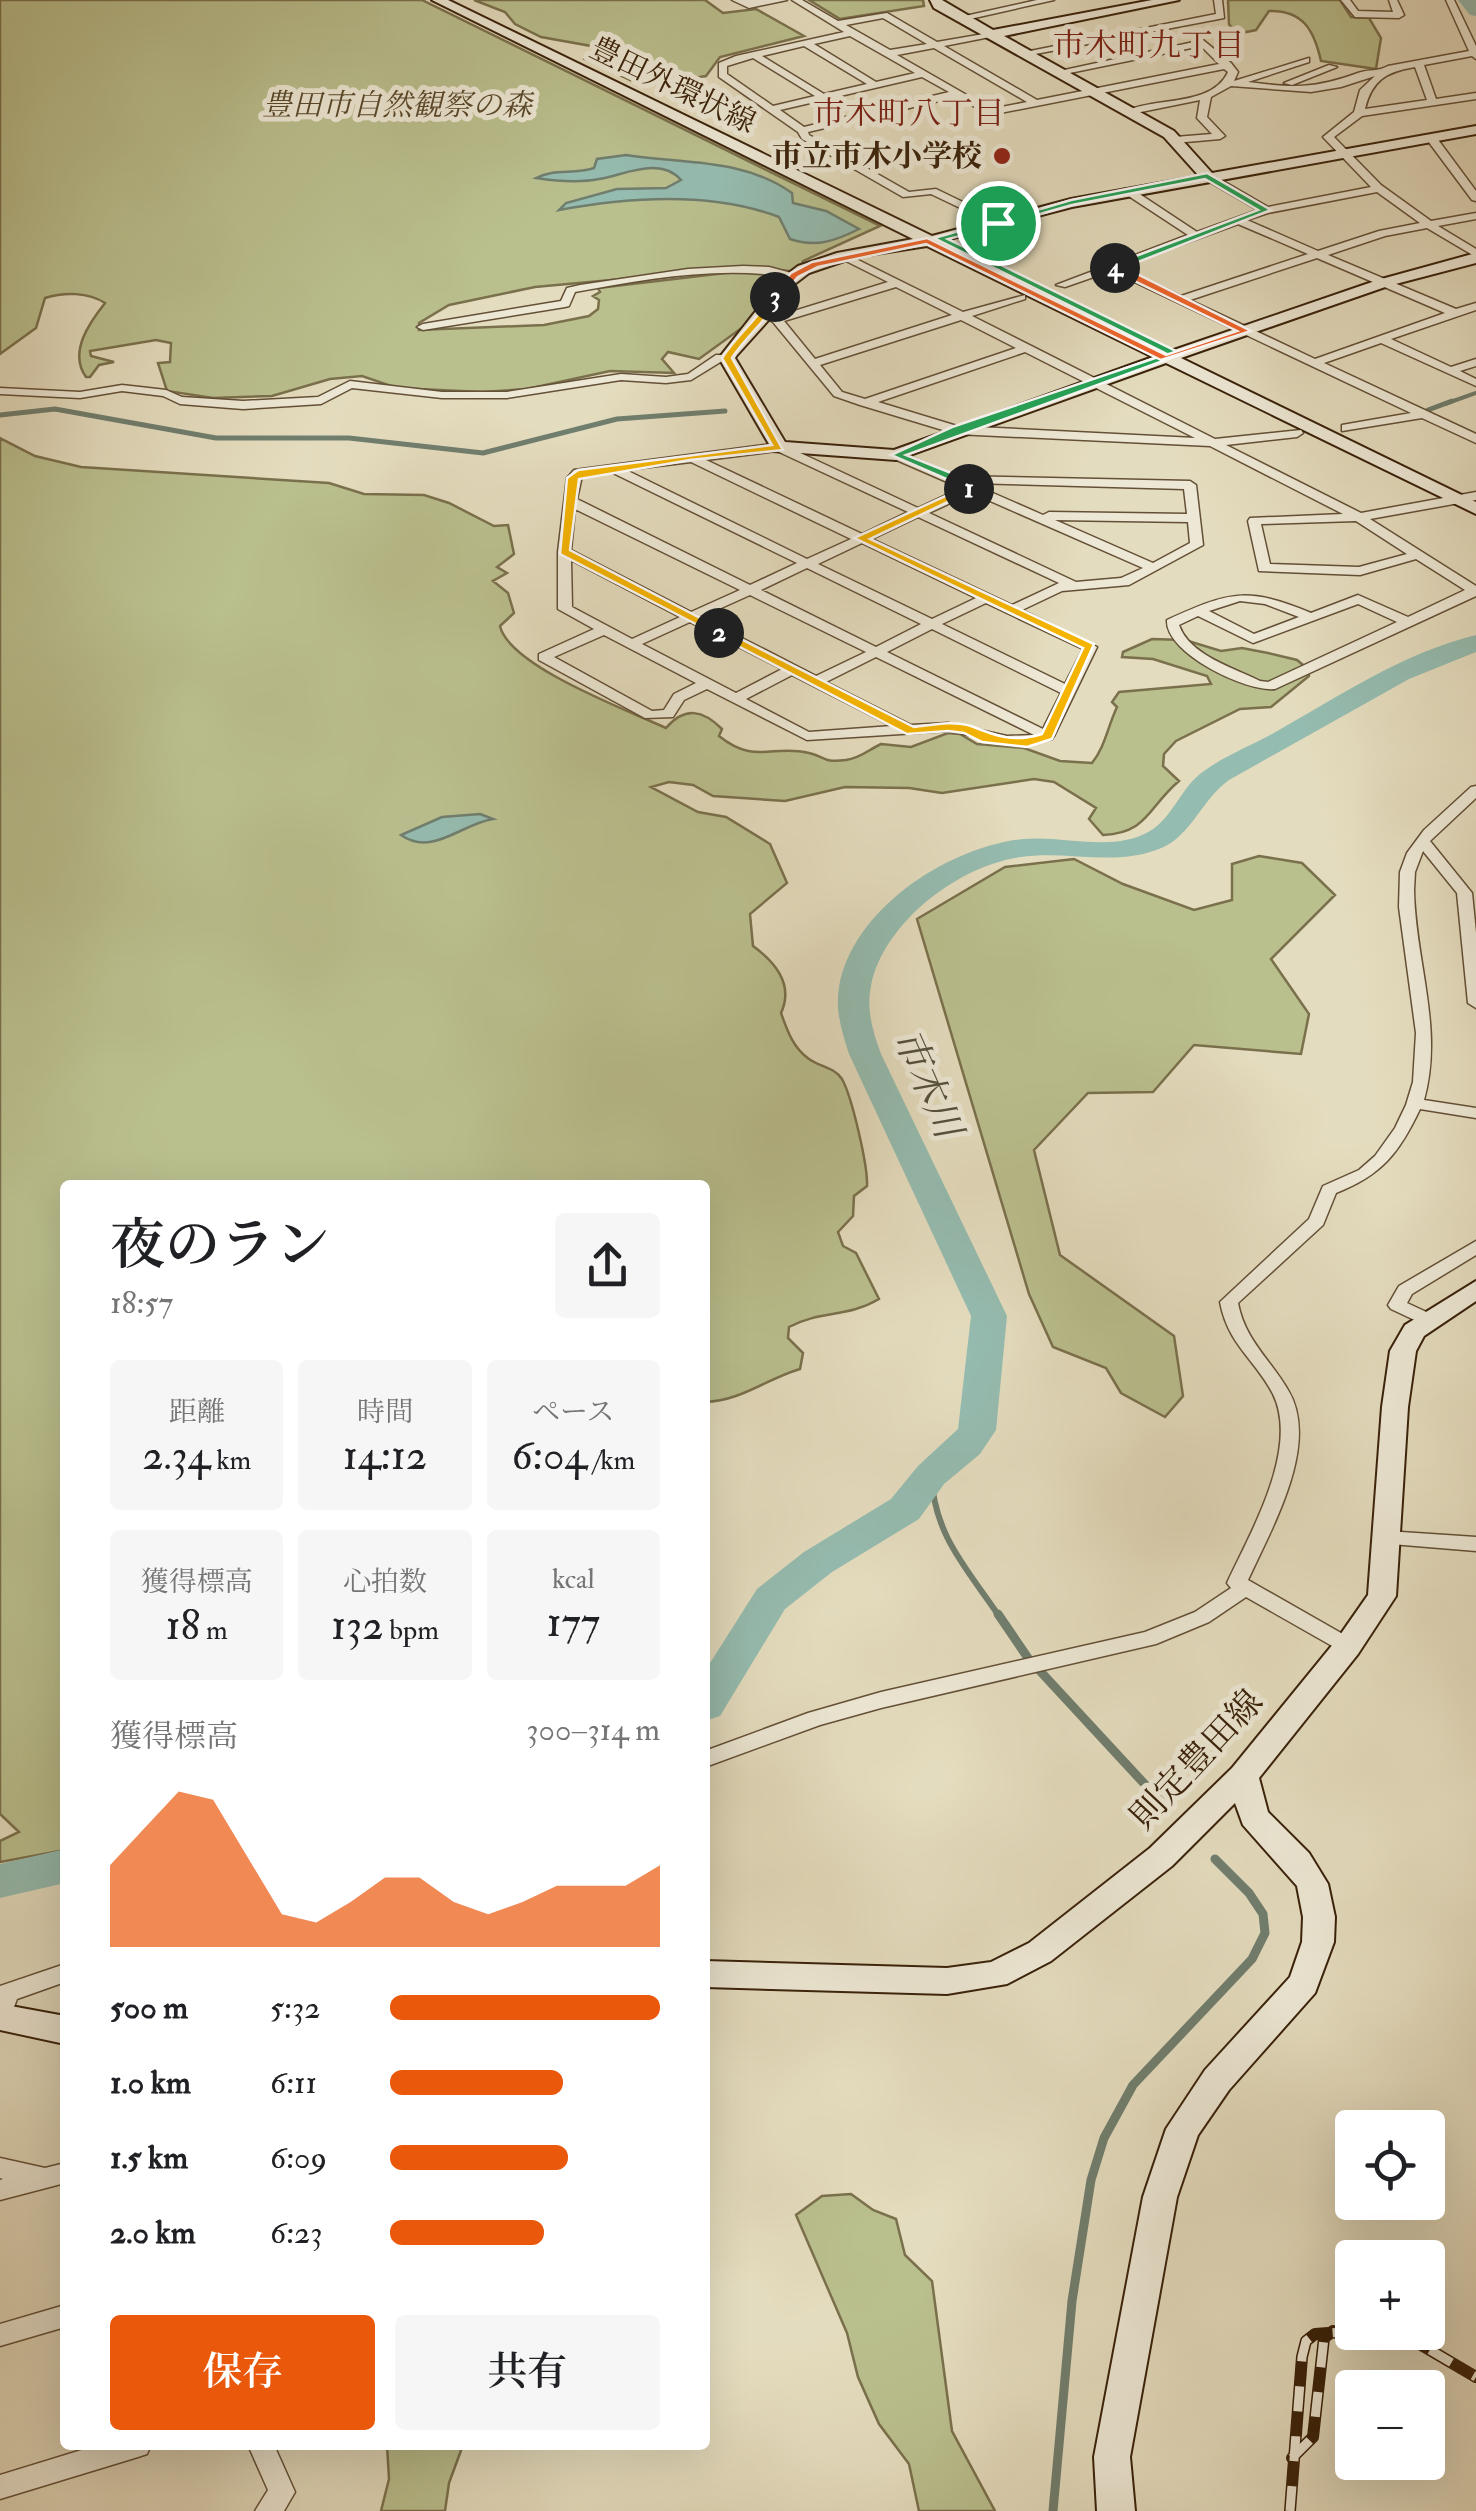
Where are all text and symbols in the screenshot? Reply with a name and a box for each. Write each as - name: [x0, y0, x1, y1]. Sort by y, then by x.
- district label: 市木町九丁目: [1053, 26, 1245, 66]
- street label: 豊田外環状線: [584, 29, 762, 142]
- park label: 豊田市自然観察の森: [262, 87, 535, 124]
- district label: 市木町八丁目: [813, 94, 1005, 134]
- place label: 市立市木小学校: [772, 138, 982, 175]
- marker: 市立市木小学校: [991, 145, 1013, 167]
- pin: [956, 181, 1041, 266]
- icon: arrive: [971, 196, 1026, 251]
- pin: 4: [1090, 243, 1140, 293]
- text: 4: [1107, 250, 1123, 285]
- pin: 3: [750, 272, 800, 322]
- text: 3: [770, 279, 780, 314]
- pin: 1: [944, 464, 994, 514]
- text: 1: [964, 471, 974, 506]
- pin: 2: [694, 608, 744, 658]
- text: 2: [712, 615, 726, 650]
- water label: 市木川: [882, 1022, 974, 1149]
- text: 夜のラン: [110, 1211, 330, 1280]
- button: share: [555, 1213, 660, 1318]
- text: 18:57: [110, 1283, 173, 1323]
- text: 距離: [169, 1395, 225, 1430]
- text: 時間: [357, 1395, 413, 1430]
- text: ペース: [532, 1395, 615, 1430]
- text: 2.34: [142, 1430, 210, 1482]
- text: 14:12: [343, 1430, 427, 1482]
- text: 6:04: [511, 1430, 587, 1482]
- text: km: [210, 1443, 251, 1478]
- text: /km: [587, 1443, 635, 1478]
- text: kcal: [552, 1562, 595, 1597]
- text: 獲得標高: [141, 1565, 253, 1600]
- text: 心拍数: [343, 1565, 427, 1600]
- text: 177: [547, 1597, 600, 1649]
- text: 18: [166, 1600, 200, 1652]
- text: 132: [331, 1600, 383, 1652]
- text: m: [200, 1613, 228, 1648]
- text: bpm: [383, 1613, 439, 1648]
- street label: 則定豊田線: [1121, 1681, 1273, 1839]
- text: 300–314 m: [526, 1710, 660, 1750]
- text: 獲得標高: [110, 1717, 238, 1757]
- text: 500 m: [110, 1988, 188, 2028]
- text: 5:32: [270, 1988, 320, 2028]
- text: 1.0 km: [110, 2063, 191, 2103]
- text: 6:11: [270, 2063, 317, 2103]
- map controls: [1335, 2110, 1445, 2480]
- button: locate: [1335, 2110, 1445, 2220]
- text: 1.5 km: [110, 2138, 188, 2178]
- text: 6:09: [270, 2138, 327, 2178]
- text: 2.0 km: [110, 2213, 196, 2253]
- text: 6:23: [270, 2213, 323, 2253]
- button: +: [1335, 2240, 1445, 2350]
- button: 保存: [110, 2315, 375, 2430]
- button: 共有: [395, 2315, 660, 2430]
- button: −: [1335, 2370, 1445, 2480]

